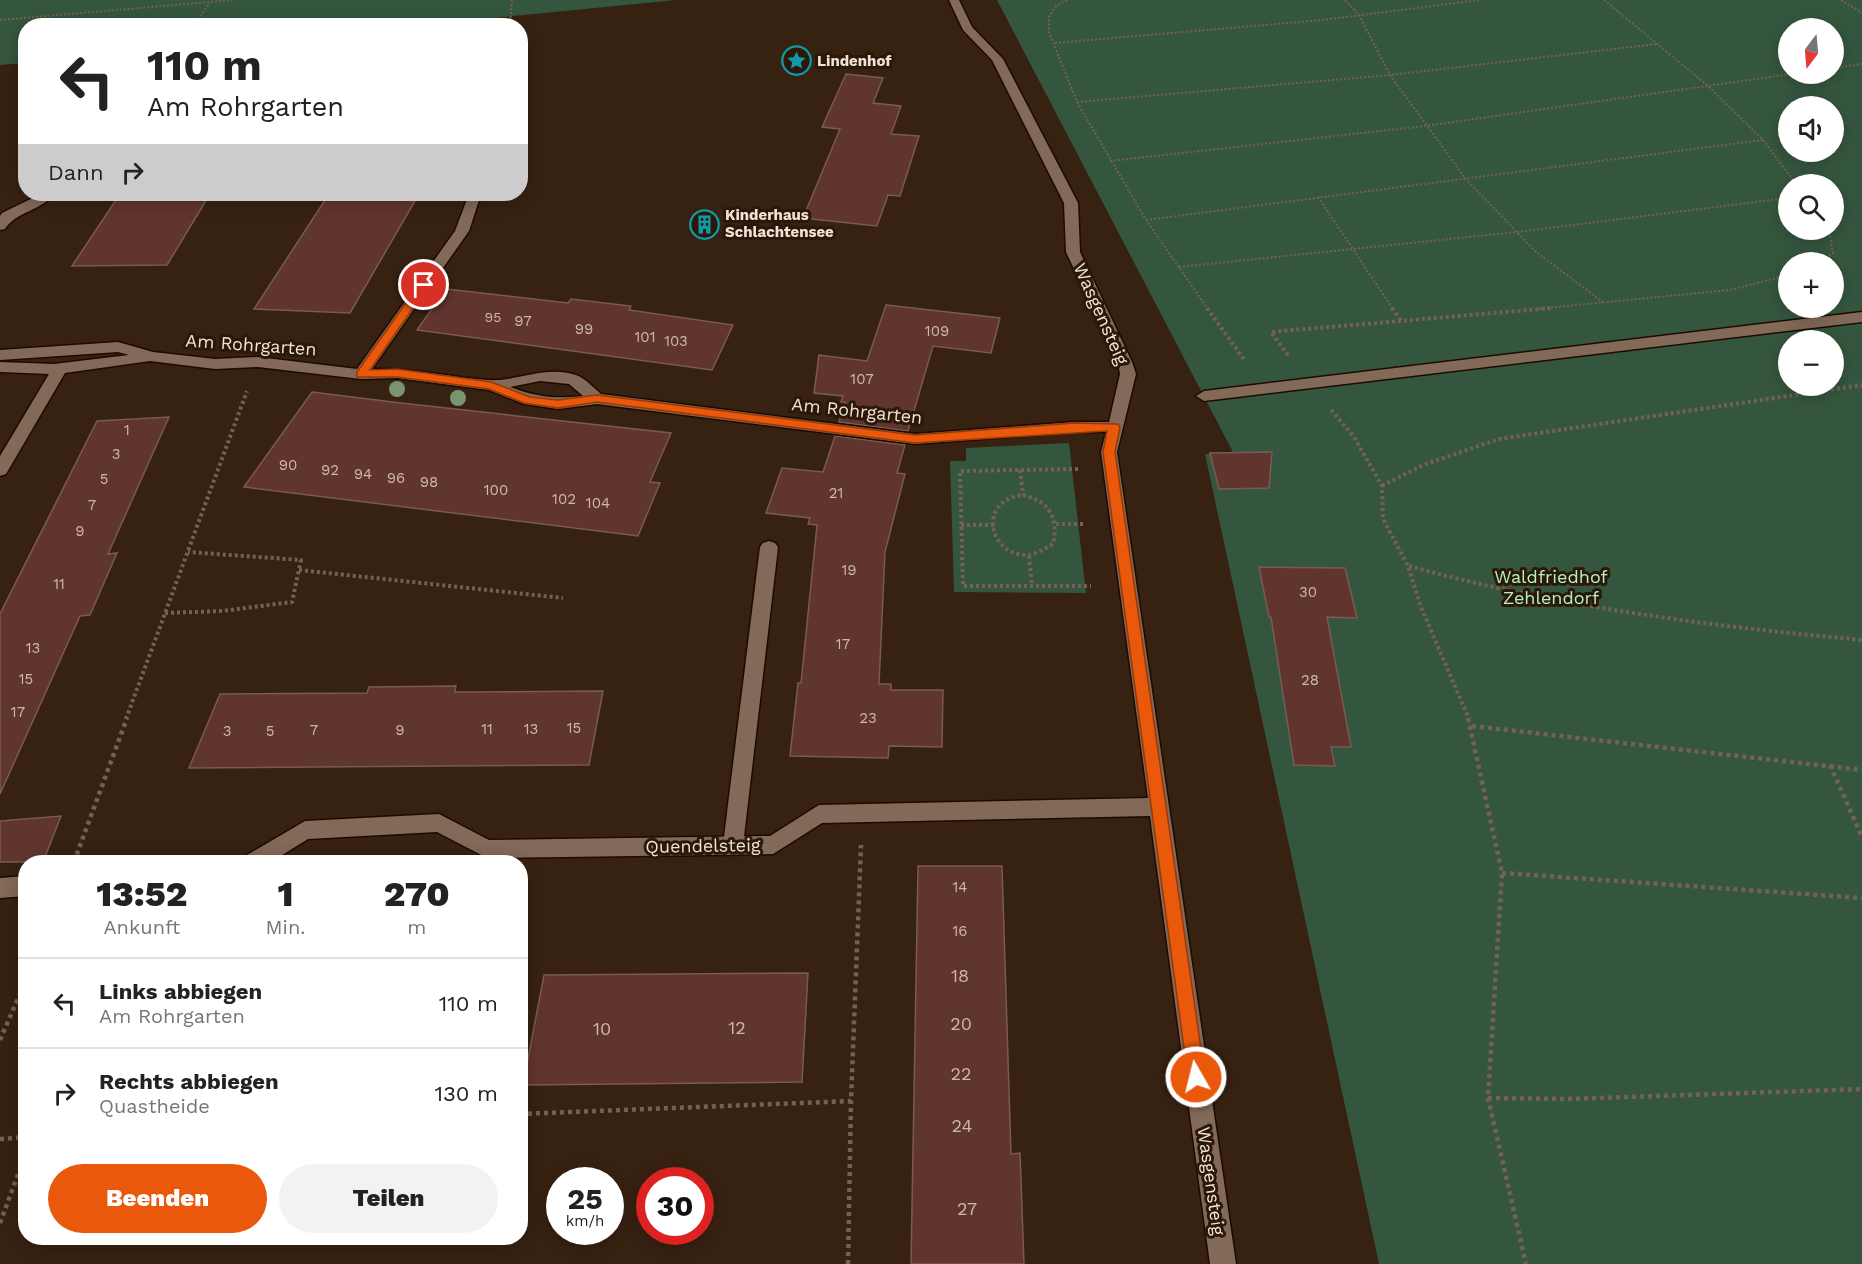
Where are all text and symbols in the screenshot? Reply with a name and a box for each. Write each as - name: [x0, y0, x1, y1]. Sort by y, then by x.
- north arrow: [1778, 18, 1844, 84]
- map controls: [1778, 18, 1844, 396]
- text: 110 m: [147, 41, 262, 90]
- icon: left: [48, 42, 126, 120]
- place icon: Lindenhof: [780, 45, 812, 77]
- place label: Lindenhof: [817, 52, 892, 70]
- text: Am Rohrgarten: [147, 91, 344, 123]
- button: sound: [1778, 96, 1844, 162]
- icon: right: [116, 156, 149, 189]
- text: Dann: [48, 160, 104, 185]
- button: search: [1778, 174, 1844, 240]
- place label: Kinderhaus Schlachtensee: [725, 206, 834, 241]
- building icon: Kinderhaus Schlachtensee: [688, 208, 720, 240]
- button: +: [1778, 252, 1844, 318]
- pin: [398, 259, 449, 310]
- street label: Wasgensteig: [1070, 260, 1133, 368]
- icon: arrive: [407, 268, 440, 301]
- house number: 95: [485, 309, 501, 325]
- house number: 97: [514, 312, 532, 330]
- house number: 99: [575, 320, 593, 338]
- house number: 109: [925, 322, 949, 340]
- house number: 101: [634, 328, 656, 346]
- street label: Am Rohrgarten: [185, 329, 317, 360]
- button: −: [1778, 330, 1844, 396]
- house number: 103: [664, 332, 688, 350]
- house number: 107: [850, 370, 874, 388]
- street label: Am Rohrgarten: [791, 393, 923, 428]
- house number: 1: [124, 421, 130, 439]
- house number: 3: [112, 445, 120, 463]
- house number: 90: [279, 456, 297, 474]
- house number: 92: [321, 461, 339, 479]
- house number: 94: [354, 465, 372, 483]
- house number: 96: [387, 469, 405, 487]
- house number: 5: [100, 470, 108, 488]
- house number: 98: [420, 473, 438, 491]
- house number: 100: [484, 481, 508, 499]
- house number: 21: [829, 484, 843, 502]
- house number: 102: [552, 490, 576, 508]
- house number: 104: [586, 494, 610, 512]
- house number: 7: [88, 496, 96, 514]
- house number: 9: [75, 522, 85, 540]
- house number: 19: [841, 561, 857, 579]
- park label: Waldfriedhof Zehlendorf: [1494, 566, 1608, 608]
- house number: 11: [53, 575, 65, 593]
- house number: 30: [1299, 583, 1317, 601]
- house number: 17: [836, 635, 850, 653]
- house number: 13: [26, 639, 40, 657]
- house number: 15: [19, 670, 33, 688]
- house number: 28: [1301, 671, 1319, 689]
- house number: 17: [11, 703, 25, 721]
- house number: 23: [859, 709, 877, 727]
- house number: 15: [567, 719, 581, 737]
- house number: 11: [481, 720, 493, 738]
- house number: 13: [524, 720, 538, 738]
- house number: 7: [310, 721, 318, 739]
- house number: 9: [395, 721, 405, 739]
- house number: 3: [223, 722, 231, 740]
- house number: 5: [266, 722, 274, 740]
- street label: Quendelsteig: [645, 834, 761, 857]
- text: 13:52: [96, 873, 187, 915]
- text: 1: [278, 873, 294, 915]
- text: 270: [384, 873, 450, 915]
- house number: 14: [952, 878, 968, 896]
- text: Ankunft: [103, 915, 180, 939]
- text: Min.: [266, 915, 306, 939]
- text: m: [407, 915, 426, 939]
- house number: 16: [953, 922, 967, 940]
- house number: 18: [951, 965, 969, 986]
- text: Links abbiegen: [99, 979, 262, 1004]
- icon: left: [48, 987, 81, 1020]
- text: 110 m: [439, 991, 498, 1016]
- text: Am Rohrgarten: [99, 1004, 245, 1028]
- house number: 20: [950, 1013, 972, 1034]
- house number: 12: [728, 1017, 746, 1038]
- house number: 10: [593, 1018, 611, 1039]
- position arrow: [1164, 1045, 1228, 1109]
- house number: 22: [951, 1063, 972, 1084]
- text: Rechts abbiegen: [99, 1069, 279, 1094]
- icon: right: [48, 1077, 81, 1110]
- text: 130 m: [434, 1081, 498, 1106]
- text: Quastheide: [99, 1094, 210, 1118]
- house number: 24: [952, 1115, 972, 1136]
- street label: Wasgensteig: [1194, 1125, 1230, 1237]
- button: Beenden: [48, 1164, 267, 1233]
- button: Teilen: [279, 1164, 498, 1233]
- speed limit sign: 30: [636, 1167, 714, 1245]
- text: 25: [567, 1181, 603, 1216]
- house number: 27: [957, 1198, 977, 1219]
- text: km/h: [566, 1212, 604, 1230]

